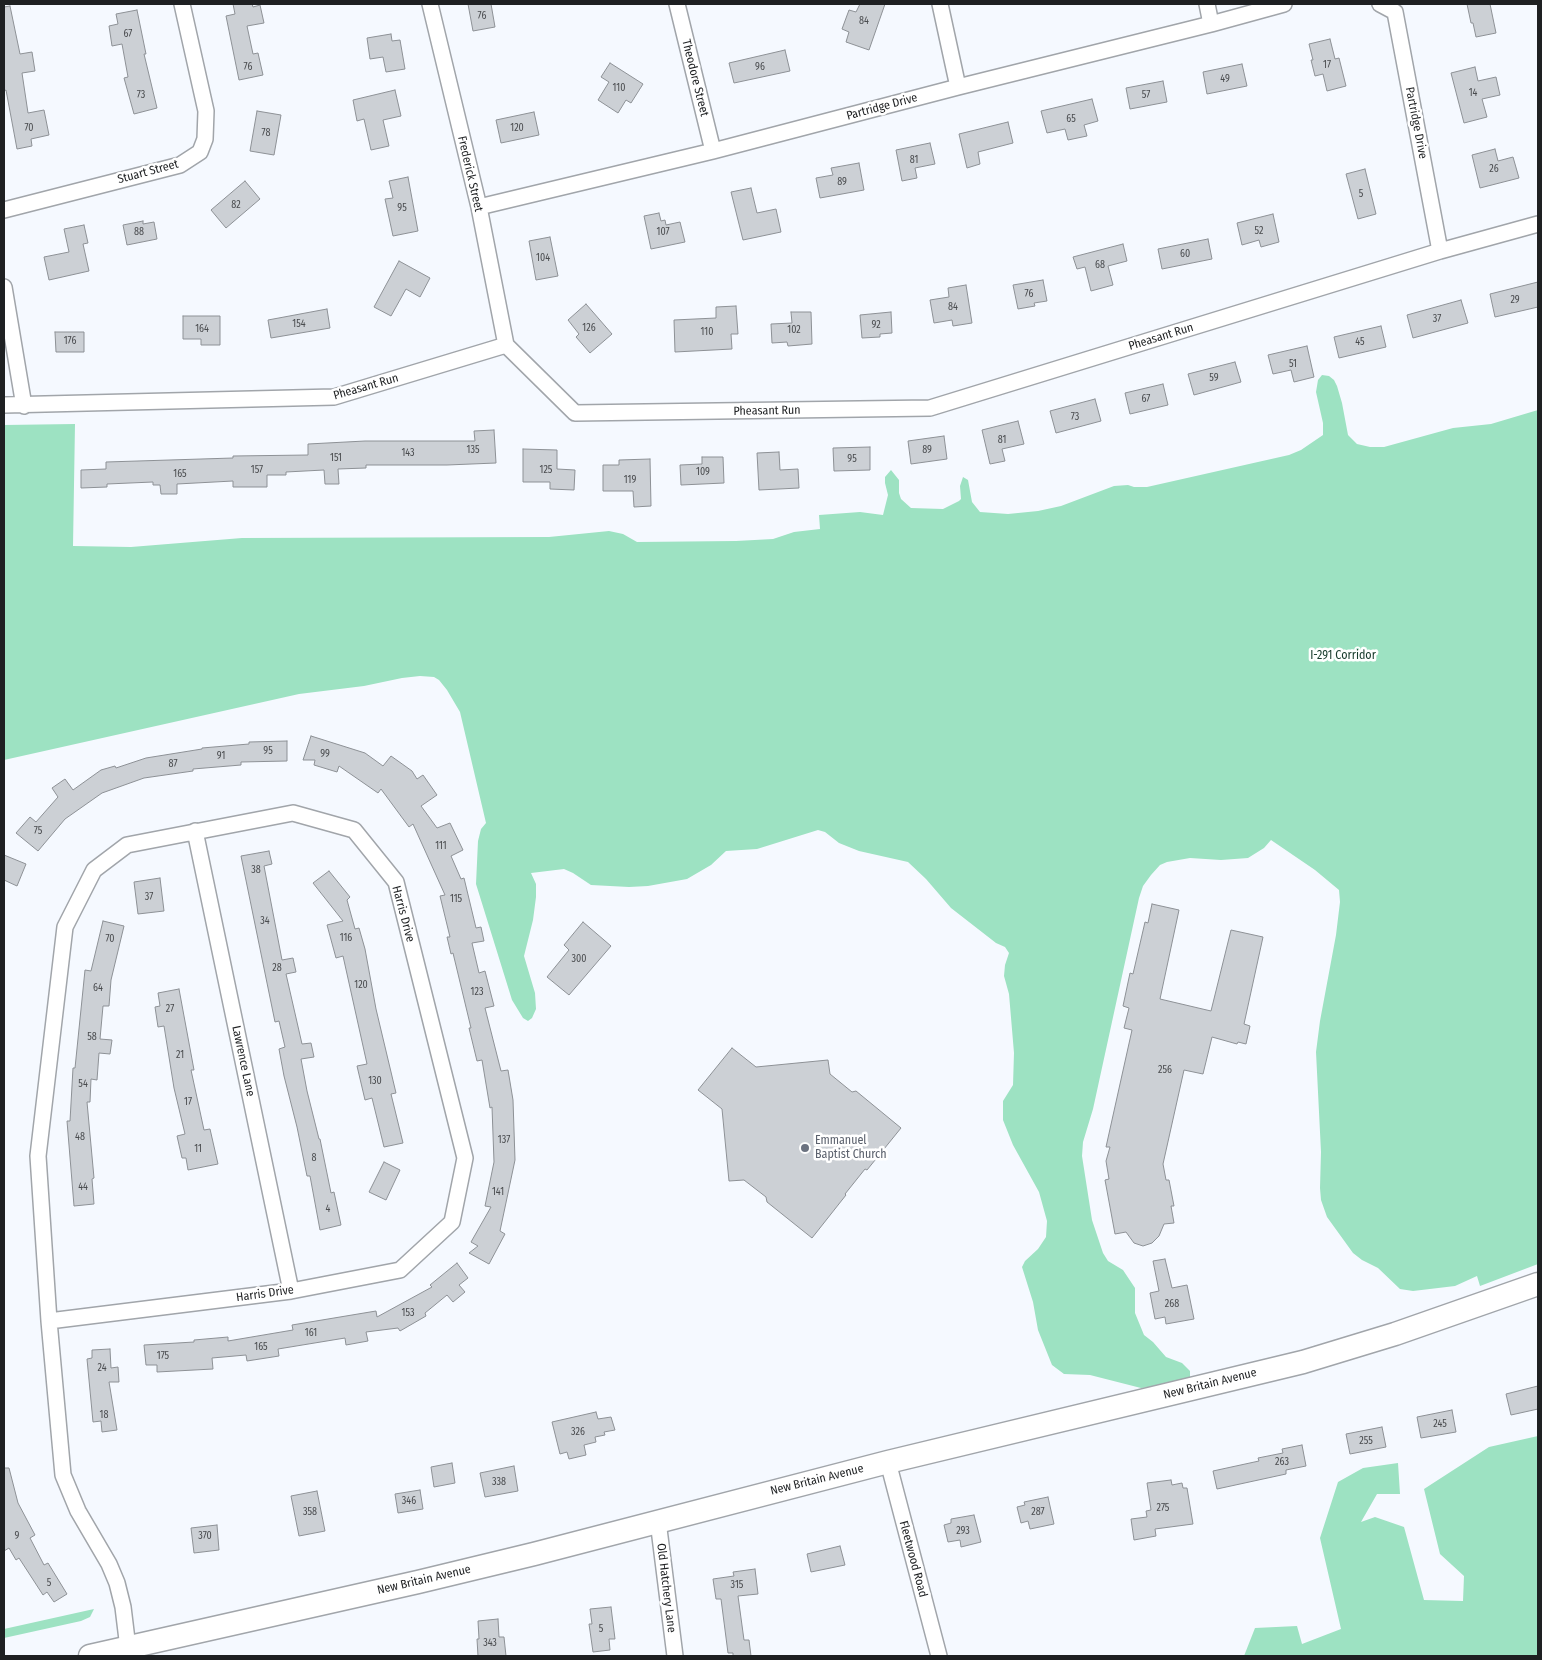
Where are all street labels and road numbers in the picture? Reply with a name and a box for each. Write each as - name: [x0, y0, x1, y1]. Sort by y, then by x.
- street label: Theodore Street: [678, 38, 712, 118]
- street label: Partridge Drive: [1402, 86, 1430, 160]
- street label: Partridge Drive: [845, 91, 919, 123]
- street label: Frederick Street: [454, 135, 486, 213]
- street label: Stuart Street: [116, 157, 180, 187]
- street label: Pheasant Run: [1127, 320, 1195, 354]
- street label: Pheasant Run: [332, 371, 400, 403]
- street label: Pheasant Run: [733, 403, 801, 419]
- street label: Harris Drive: [389, 884, 417, 944]
- street label: Lawrence Lane: [228, 1024, 258, 1098]
- street label: Harris Drive: [235, 1283, 295, 1305]
- street label: New Britain Avenue: [1162, 1365, 1258, 1403]
- street label: New Britain Avenue: [769, 1461, 865, 1499]
- street label: Fleetwood Road: [896, 1519, 930, 1599]
- street label: Old Hatchery Lane: [653, 1543, 679, 1633]
- street label: New Britain Avenue: [376, 1562, 472, 1598]

